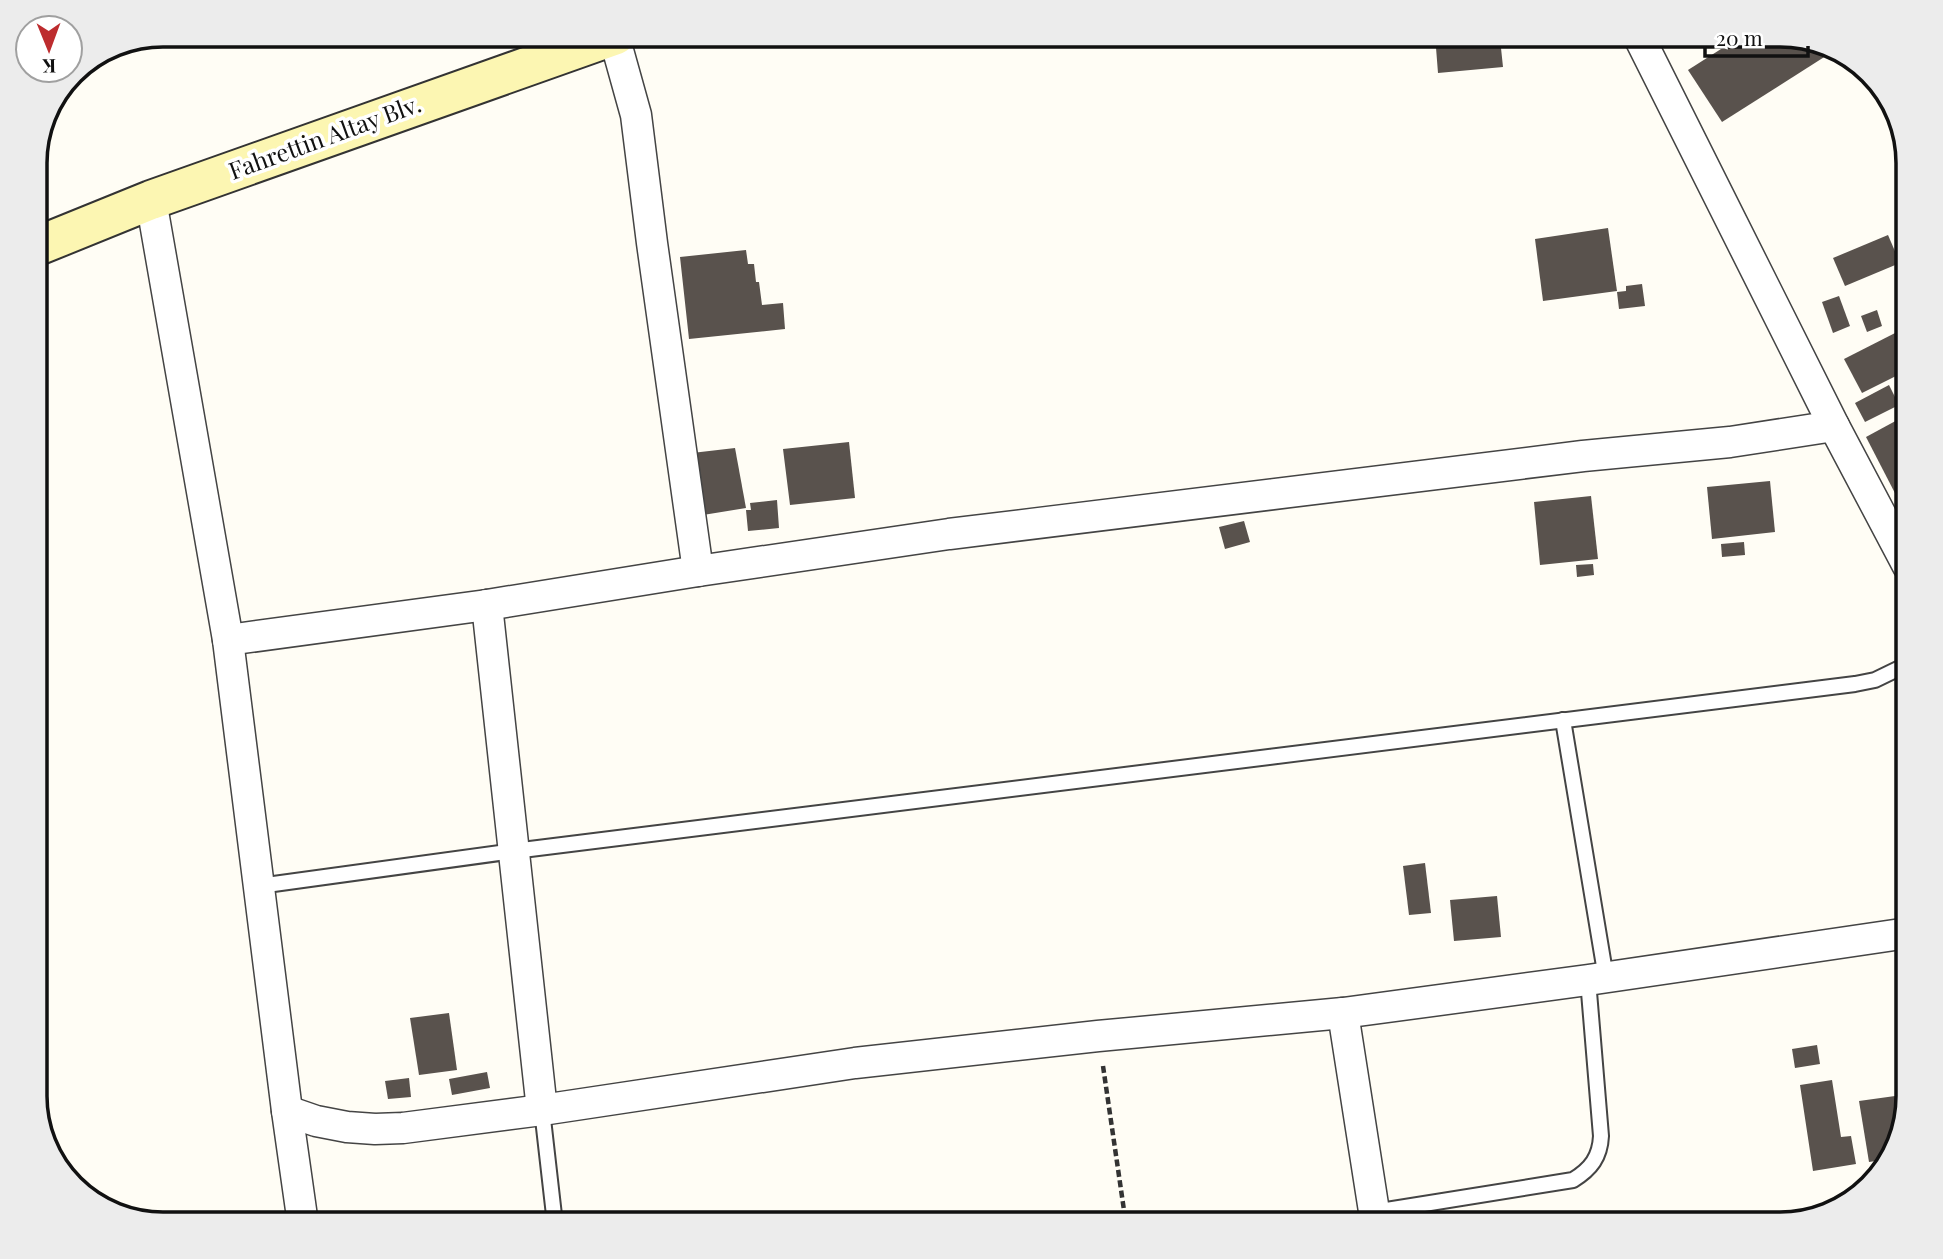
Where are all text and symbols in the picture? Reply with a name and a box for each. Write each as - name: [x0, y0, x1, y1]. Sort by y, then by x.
- north arrow: [14, 14, 84, 84]
- scale bar: [1705, 14, 1808, 58]
- text: 20 m: [1716, 23, 1763, 51]
- text: K: [42, 54, 56, 80]
- street label: Fahrettin Altay Blv.: [224, 86, 425, 186]

